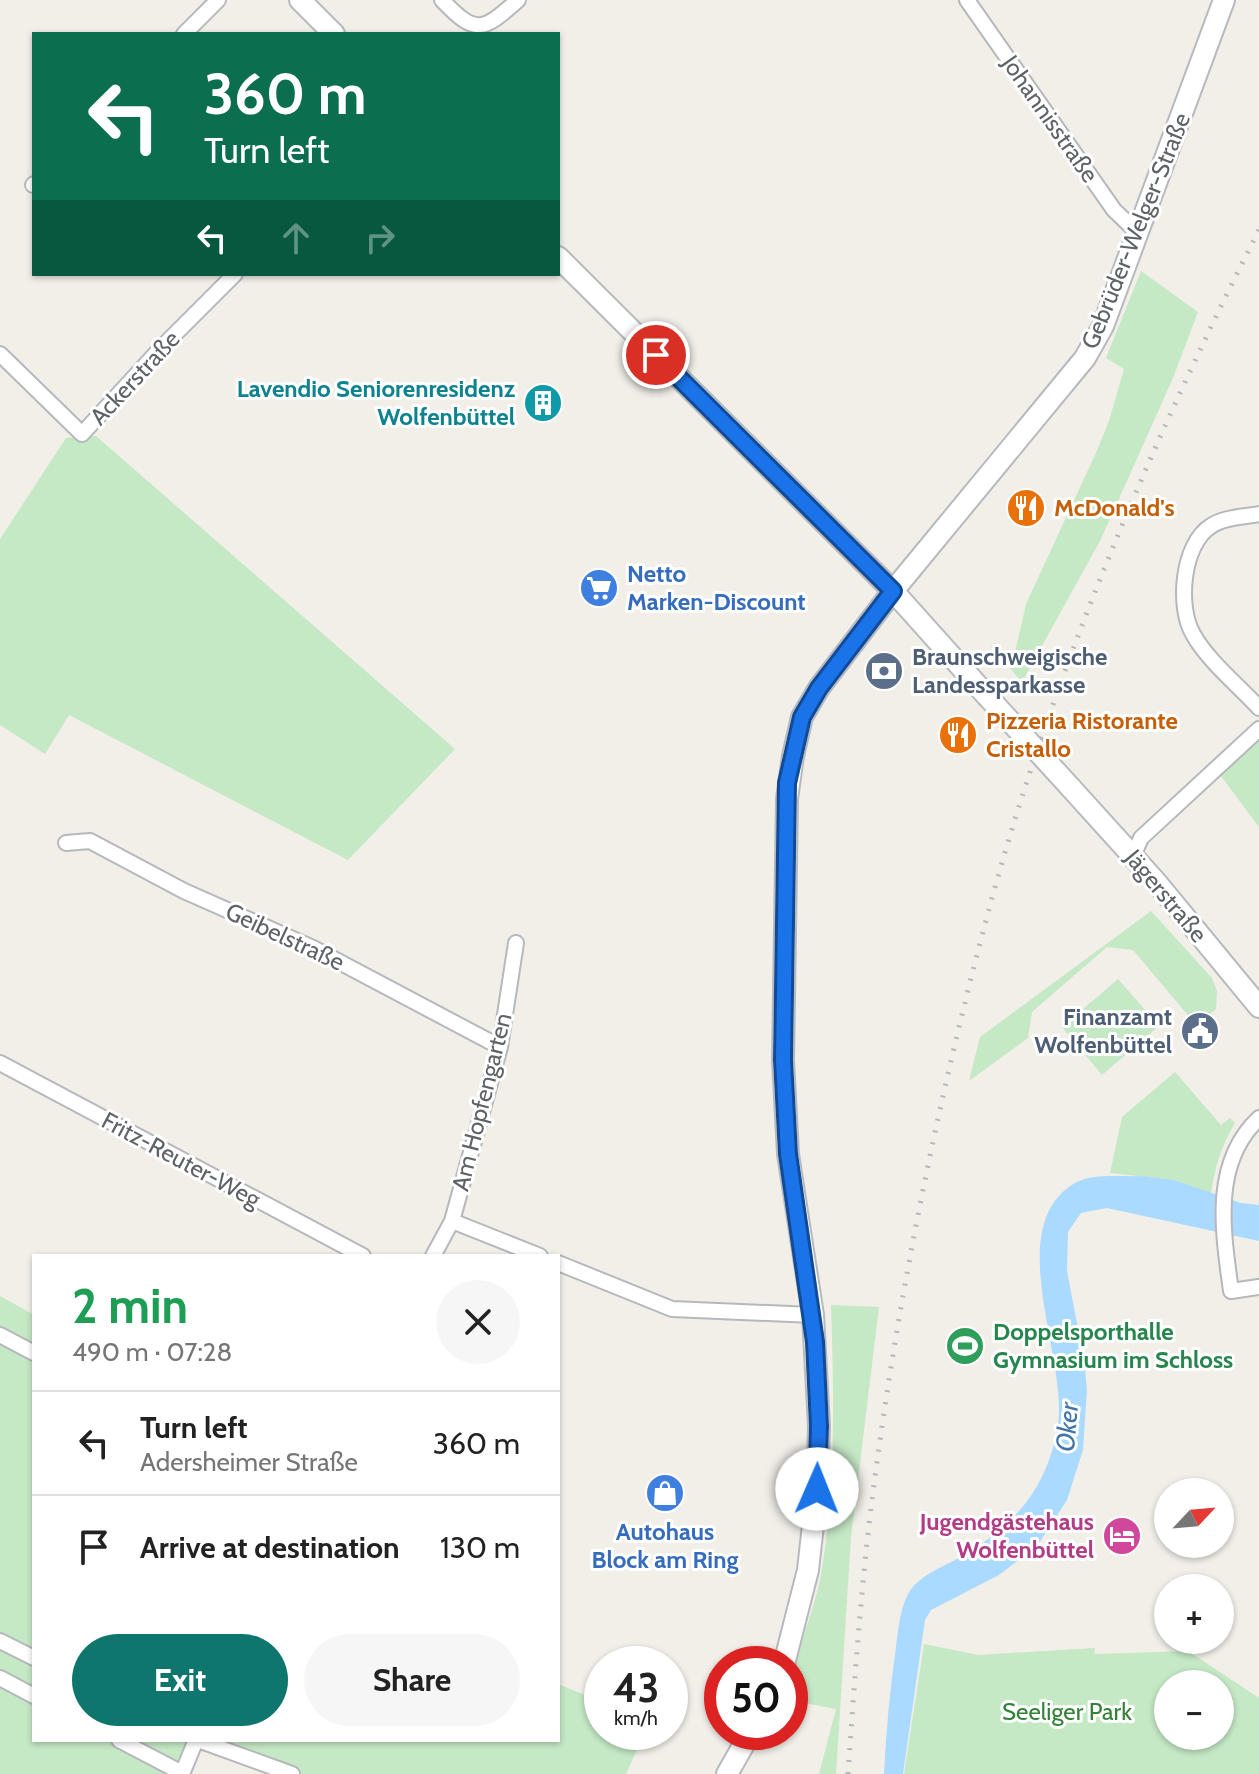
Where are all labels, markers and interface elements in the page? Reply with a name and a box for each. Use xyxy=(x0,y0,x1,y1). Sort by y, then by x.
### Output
street label: Johannisstraße xyxy=(995,49,1105,188)
text: 360 m xyxy=(204,60,366,128)
icon: left xyxy=(72,64,176,168)
street label: Gebrüder-Welger-Straße xyxy=(1075,109,1196,353)
text: Turn left xyxy=(204,128,329,172)
icon: left xyxy=(190,216,234,260)
icon: ahead xyxy=(274,216,318,260)
icon: right xyxy=(358,216,402,260)
pin xyxy=(622,321,690,389)
street label: Ackerstraße xyxy=(84,324,186,431)
icon: arrive xyxy=(634,333,678,377)
place label: Lavendio Seniorenresidenz Wolfenbüttel xyxy=(237,374,515,431)
building icon: Lavendio Seniorenresidenz Wolfenbüttel xyxy=(522,382,564,424)
restaurant icon: McDonald's xyxy=(1005,487,1047,529)
place label: McDonald's xyxy=(1054,493,1175,522)
place label: Netto Marken-Discount xyxy=(627,559,806,616)
supermarket icon: Netto Marken-Discount xyxy=(578,567,620,609)
place label: Braunschweigische Landessparkasse xyxy=(912,642,1107,699)
bank icon: Braunschweigische Landessparkasse xyxy=(863,650,905,692)
place label: Pizzeria Ristorante Cristallo xyxy=(986,706,1178,763)
restaurant icon: Pizzeria Ristorante Cristallo xyxy=(937,714,979,756)
street label: Jägerstraße xyxy=(1119,843,1214,948)
street label: Geibelstraße xyxy=(221,896,349,977)
place label: Finanzamt Wolfenbüttel xyxy=(1034,1002,1172,1059)
street label: Am Hopfengarten xyxy=(445,1010,518,1194)
public building icon: Finanzamt Wolfenbüttel xyxy=(1179,1010,1221,1052)
street label: Fritz-Reuter-Weg xyxy=(97,1106,266,1214)
text: 2 min xyxy=(72,1277,188,1335)
button: close xyxy=(436,1280,520,1364)
place label: Doppelsporthalle Gymnasium im Schloss xyxy=(993,1317,1233,1374)
sports icon: Doppelsporthalle Gymnasium im Schloss xyxy=(944,1325,986,1367)
text: 490 m · 07:28 xyxy=(72,1336,232,1368)
water label: Oker xyxy=(1049,1400,1085,1453)
text: Turn left xyxy=(140,1409,248,1446)
icon: left xyxy=(72,1421,116,1465)
text: 360 m xyxy=(433,1425,520,1462)
text: Adersheimer Straße xyxy=(140,1446,358,1478)
position arrow xyxy=(775,1447,859,1531)
shop icon: Autohaus Block am Ring xyxy=(644,1472,686,1514)
north arrow xyxy=(1154,1478,1234,1558)
map controls xyxy=(1154,1478,1234,1750)
place label: Jugendgästehaus Wolfenbüttel xyxy=(919,1507,1094,1564)
hotel icon: Jugendgästehaus Wolfenbüttel xyxy=(1101,1515,1143,1557)
place label: Autohaus Block am Ring xyxy=(592,1517,738,1574)
icon: arrive xyxy=(72,1525,116,1569)
text: Arrive at destination xyxy=(140,1529,400,1566)
text: 130 m xyxy=(440,1529,520,1566)
button: + xyxy=(1154,1574,1234,1654)
button: Exit xyxy=(72,1634,288,1726)
button: Share xyxy=(304,1634,520,1726)
speed limit sign: 50 xyxy=(704,1646,808,1750)
text: 43 xyxy=(613,1663,659,1712)
button: − xyxy=(1154,1670,1234,1750)
park label: Seeliger Park xyxy=(1002,1697,1132,1726)
text: km/h xyxy=(614,1706,658,1730)

